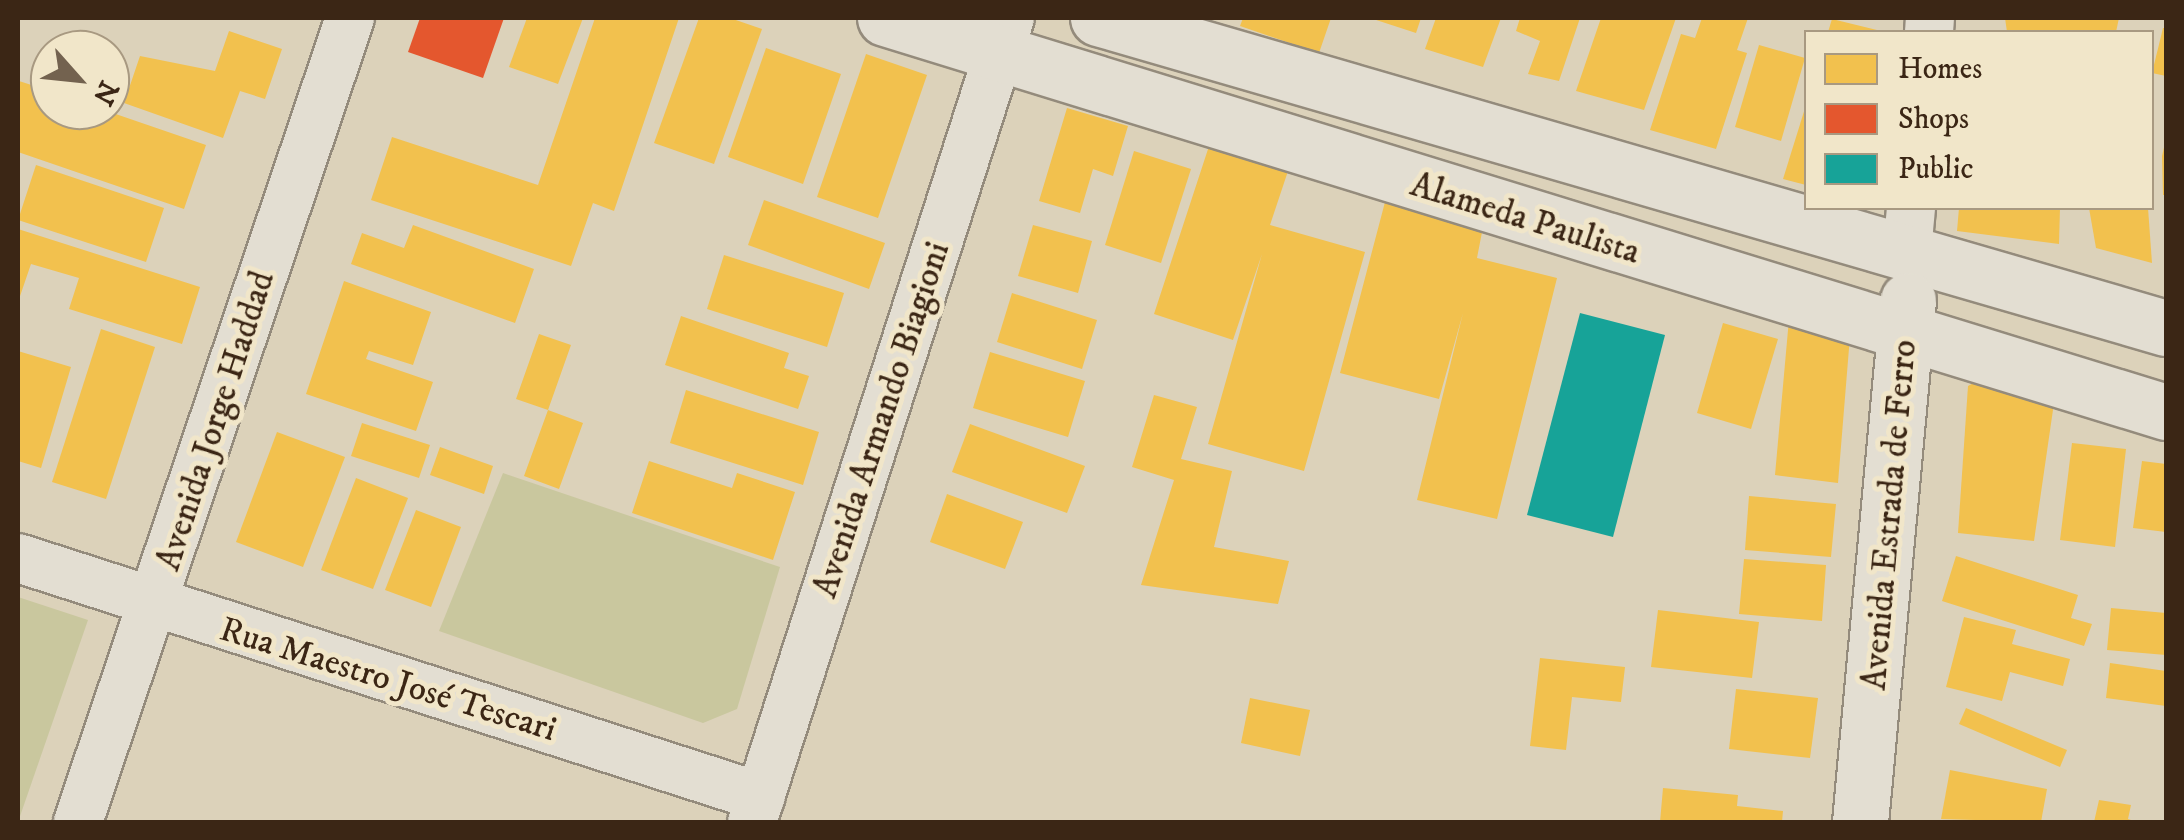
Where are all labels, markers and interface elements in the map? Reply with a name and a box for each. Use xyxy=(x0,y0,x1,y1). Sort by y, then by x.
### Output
north arrow xyxy=(30,30,130,130)
legend xyxy=(1804,30,2154,210)
text: Homes xyxy=(1898,51,1982,88)
text: N xyxy=(85,75,126,111)
text: Shops xyxy=(1898,101,1969,138)
text: Public xyxy=(1898,151,1973,188)
street label: Alameda Paulista xyxy=(1405,164,1645,274)
street label: Avenida Armando Biagioni xyxy=(805,237,959,603)
street label: Avenida Jorge Haddad xyxy=(148,266,284,576)
street label: Avenida Estrada de Ferro xyxy=(1854,338,1926,692)
street label: Rua Maestro José Tescari xyxy=(215,609,561,751)

